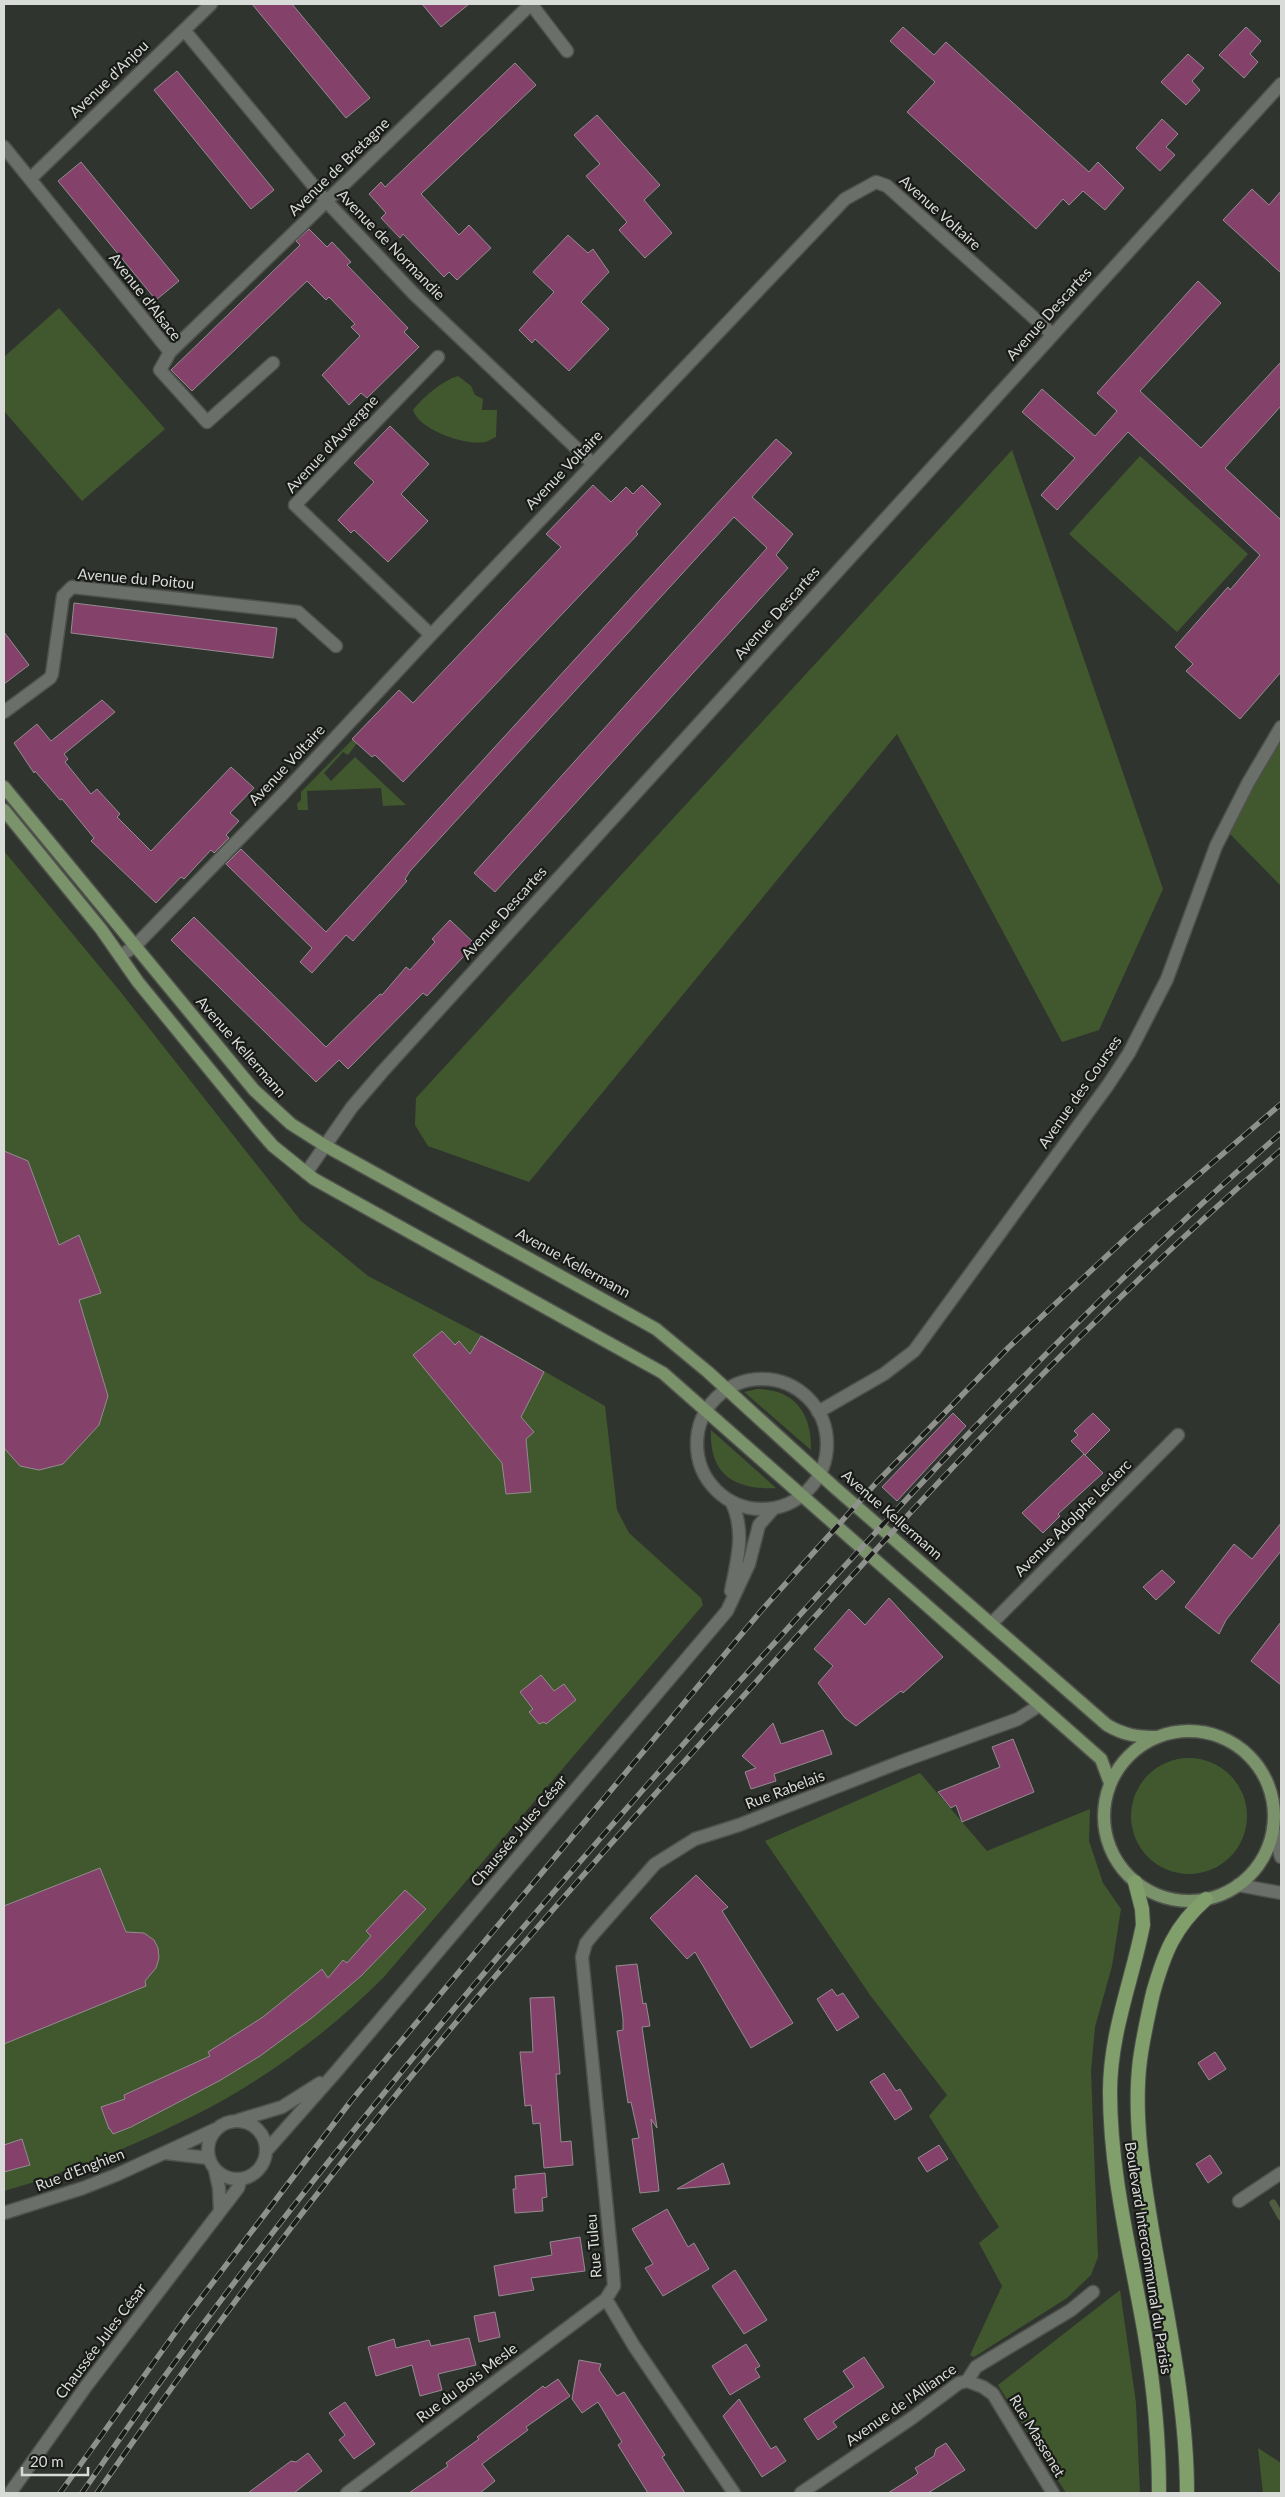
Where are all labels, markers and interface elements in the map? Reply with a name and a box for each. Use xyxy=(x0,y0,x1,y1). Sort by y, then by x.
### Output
street label: Avenue d'Anjou xyxy=(65,36,152,121)
street label: Avenue de Bretagne xyxy=(284,114,392,219)
street label: Avenue Voltaire xyxy=(896,171,985,254)
street label: Avenue de Normandie xyxy=(334,185,449,303)
street label: Avenue d'Alsace xyxy=(106,249,186,344)
street label: Avenue Descartes xyxy=(1002,263,1095,364)
street label: Avenue d'Auvergne xyxy=(281,391,381,496)
street label: Avenue Voltaire xyxy=(521,426,606,513)
street label: Avenue Descartes xyxy=(730,562,823,663)
street label: Avenue du Poitou xyxy=(77,564,195,592)
street label: Avenue Voltaire xyxy=(244,720,328,808)
street label: Avenue Descartes xyxy=(457,862,550,963)
street label: Avenue Kellermann xyxy=(193,992,290,1100)
street label: Avenue des Courses xyxy=(1034,1032,1125,1151)
street label: Avenue Kellermann xyxy=(513,1223,634,1301)
street label: Avenue Adolphe Leclerc xyxy=(1010,1455,1135,1580)
street label: Avenue Kellermann xyxy=(839,1466,947,1563)
street label: Rue Rabelais xyxy=(742,1766,827,1812)
street label: Chaussée Jules César xyxy=(466,1771,570,1890)
street label: Boulevard Intercommunal du Parisis xyxy=(1122,2140,1176,2375)
street label: Rue d'Enghien xyxy=(33,2144,127,2194)
street label: Rue Tuleu xyxy=(581,2213,605,2279)
street label: Chaussée Jules César xyxy=(51,2279,150,2402)
street label: Rue du Bois Mesle xyxy=(412,2338,520,2426)
street label: Avenue de l'Alliance xyxy=(842,2359,959,2449)
street label: Rue Massenet xyxy=(1006,2391,1070,2480)
scale bar xyxy=(22,2444,89,2476)
text: 20 m xyxy=(30,2452,64,2470)

